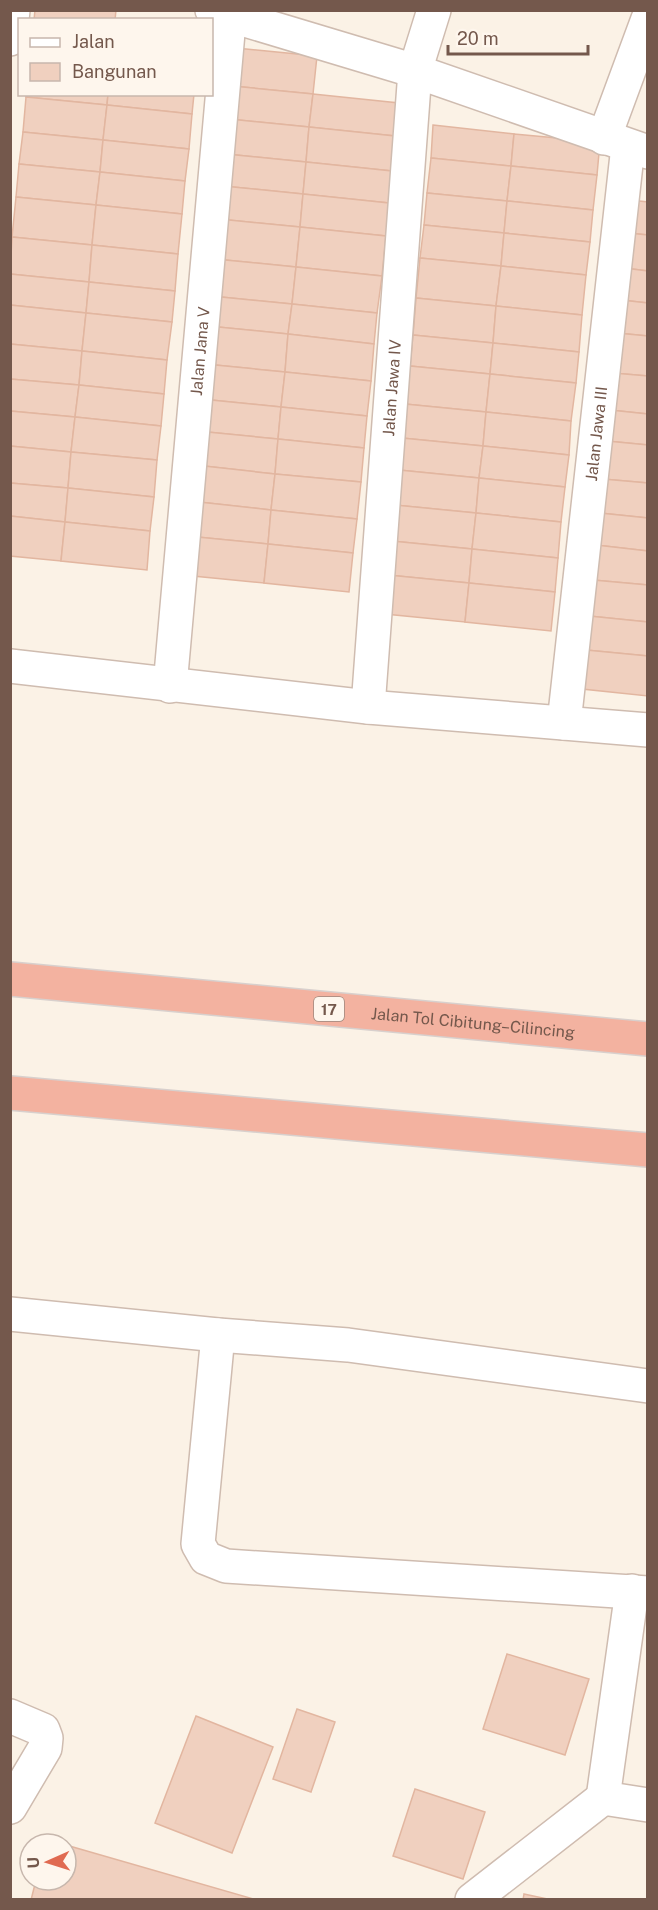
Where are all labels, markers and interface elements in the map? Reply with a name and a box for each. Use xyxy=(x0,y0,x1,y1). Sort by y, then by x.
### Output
legend xyxy=(18,18,213,96)
scale bar xyxy=(448,18,588,56)
text: 20 m xyxy=(457,28,499,49)
text: Jalan xyxy=(72,31,115,52)
text: Bangunan xyxy=(72,61,157,82)
street label: Jalan Jana V xyxy=(186,306,213,397)
street label: Jalan Jawa IV xyxy=(379,339,405,437)
street label: Jalan Jawa III xyxy=(581,385,611,482)
road number: 17 xyxy=(314,997,344,1021)
street label: Jalan Tol Cibitung–Cilincing xyxy=(370,1003,576,1042)
north arrow xyxy=(18,1832,78,1892)
text: U xyxy=(24,1856,43,1869)

